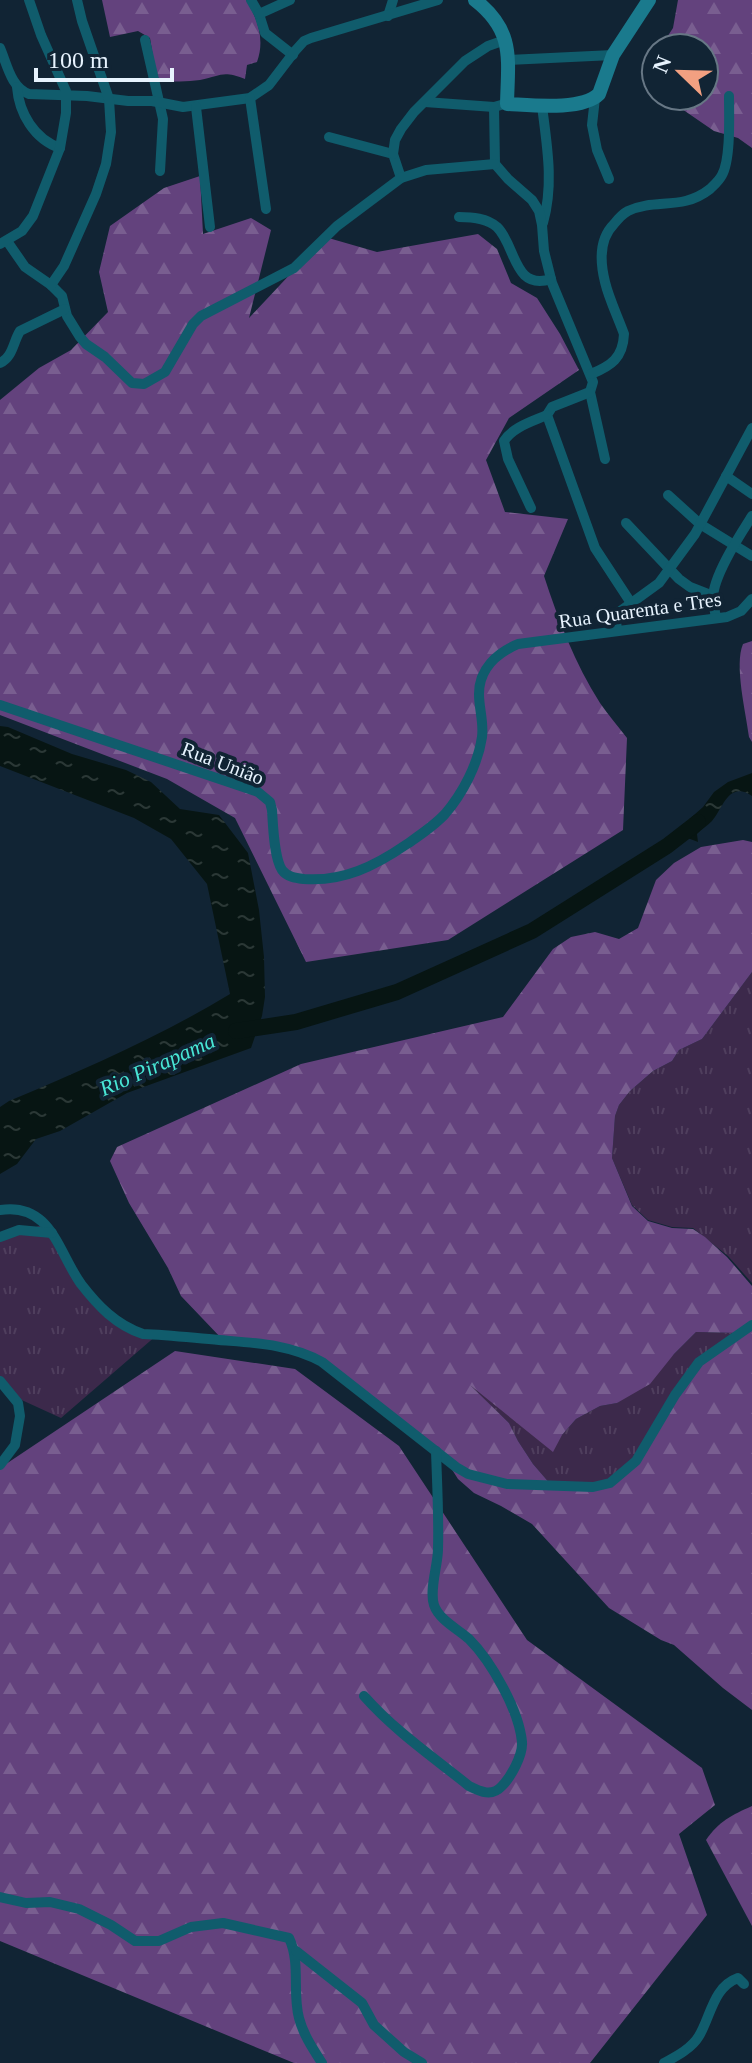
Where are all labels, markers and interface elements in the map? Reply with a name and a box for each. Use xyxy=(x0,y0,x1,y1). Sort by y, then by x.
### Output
scale bar xyxy=(36,32,172,82)
north arrow xyxy=(640,32,720,112)
text: 100 m xyxy=(48,47,109,73)
text: N xyxy=(647,52,677,77)
street label: Rua Quarenta e Tres xyxy=(557,588,723,632)
street label: Rua União xyxy=(179,737,267,789)
water label: Rio Pirapama xyxy=(95,1028,219,1102)

